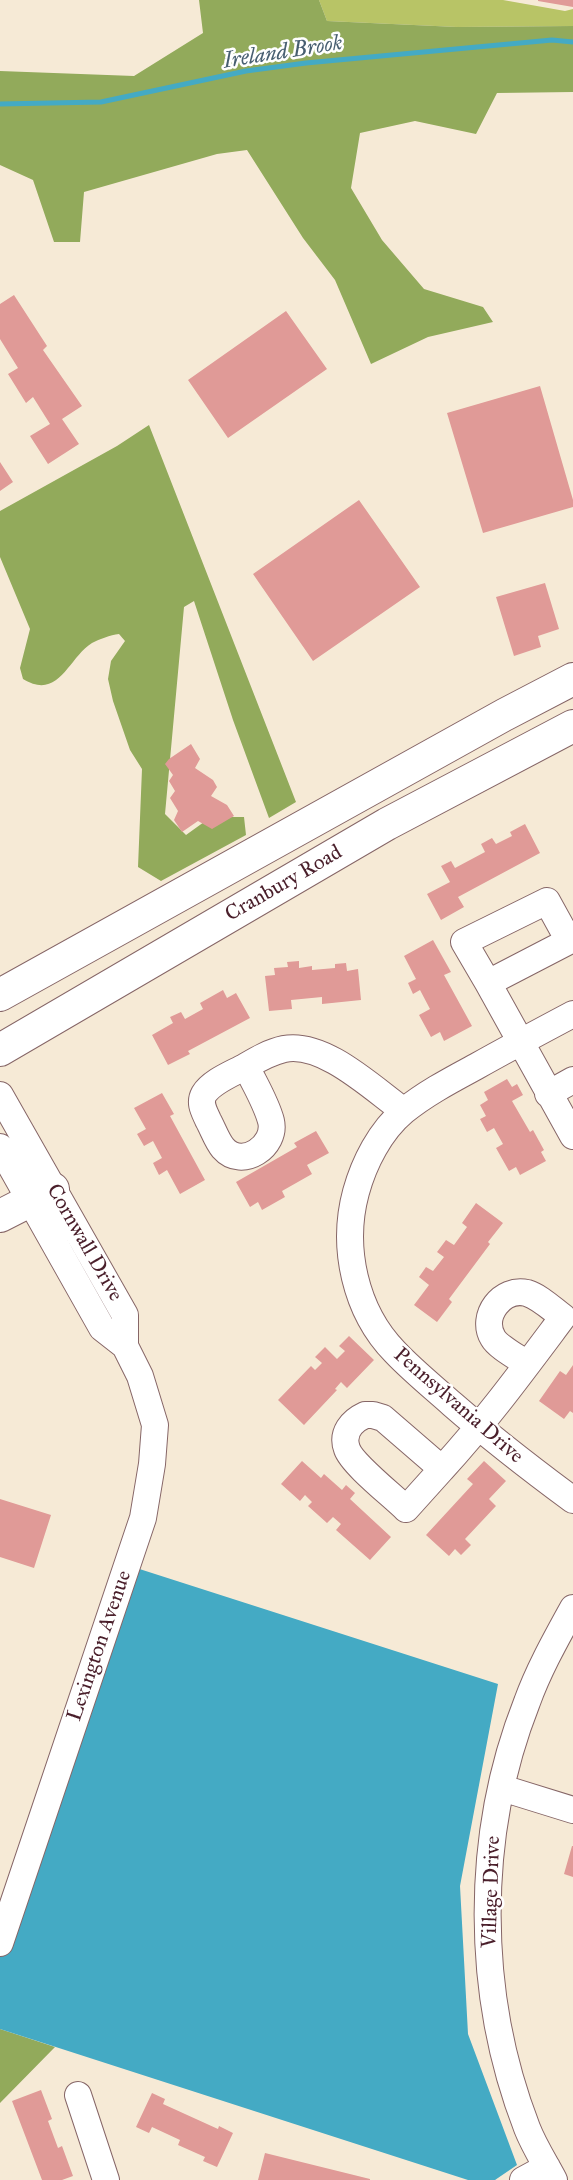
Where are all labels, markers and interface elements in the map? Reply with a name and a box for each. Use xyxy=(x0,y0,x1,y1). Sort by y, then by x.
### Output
water label: Ireland Brook xyxy=(222,31,344,75)
street label: Cranbury Road xyxy=(221,840,347,928)
street label: Cornwall Drive xyxy=(40,1180,128,1306)
street label: Pennsylvania Drive xyxy=(388,1343,528,1469)
street label: Lexington Avenue xyxy=(62,1567,138,1725)
street label: Village Drive xyxy=(477,1835,507,1949)

